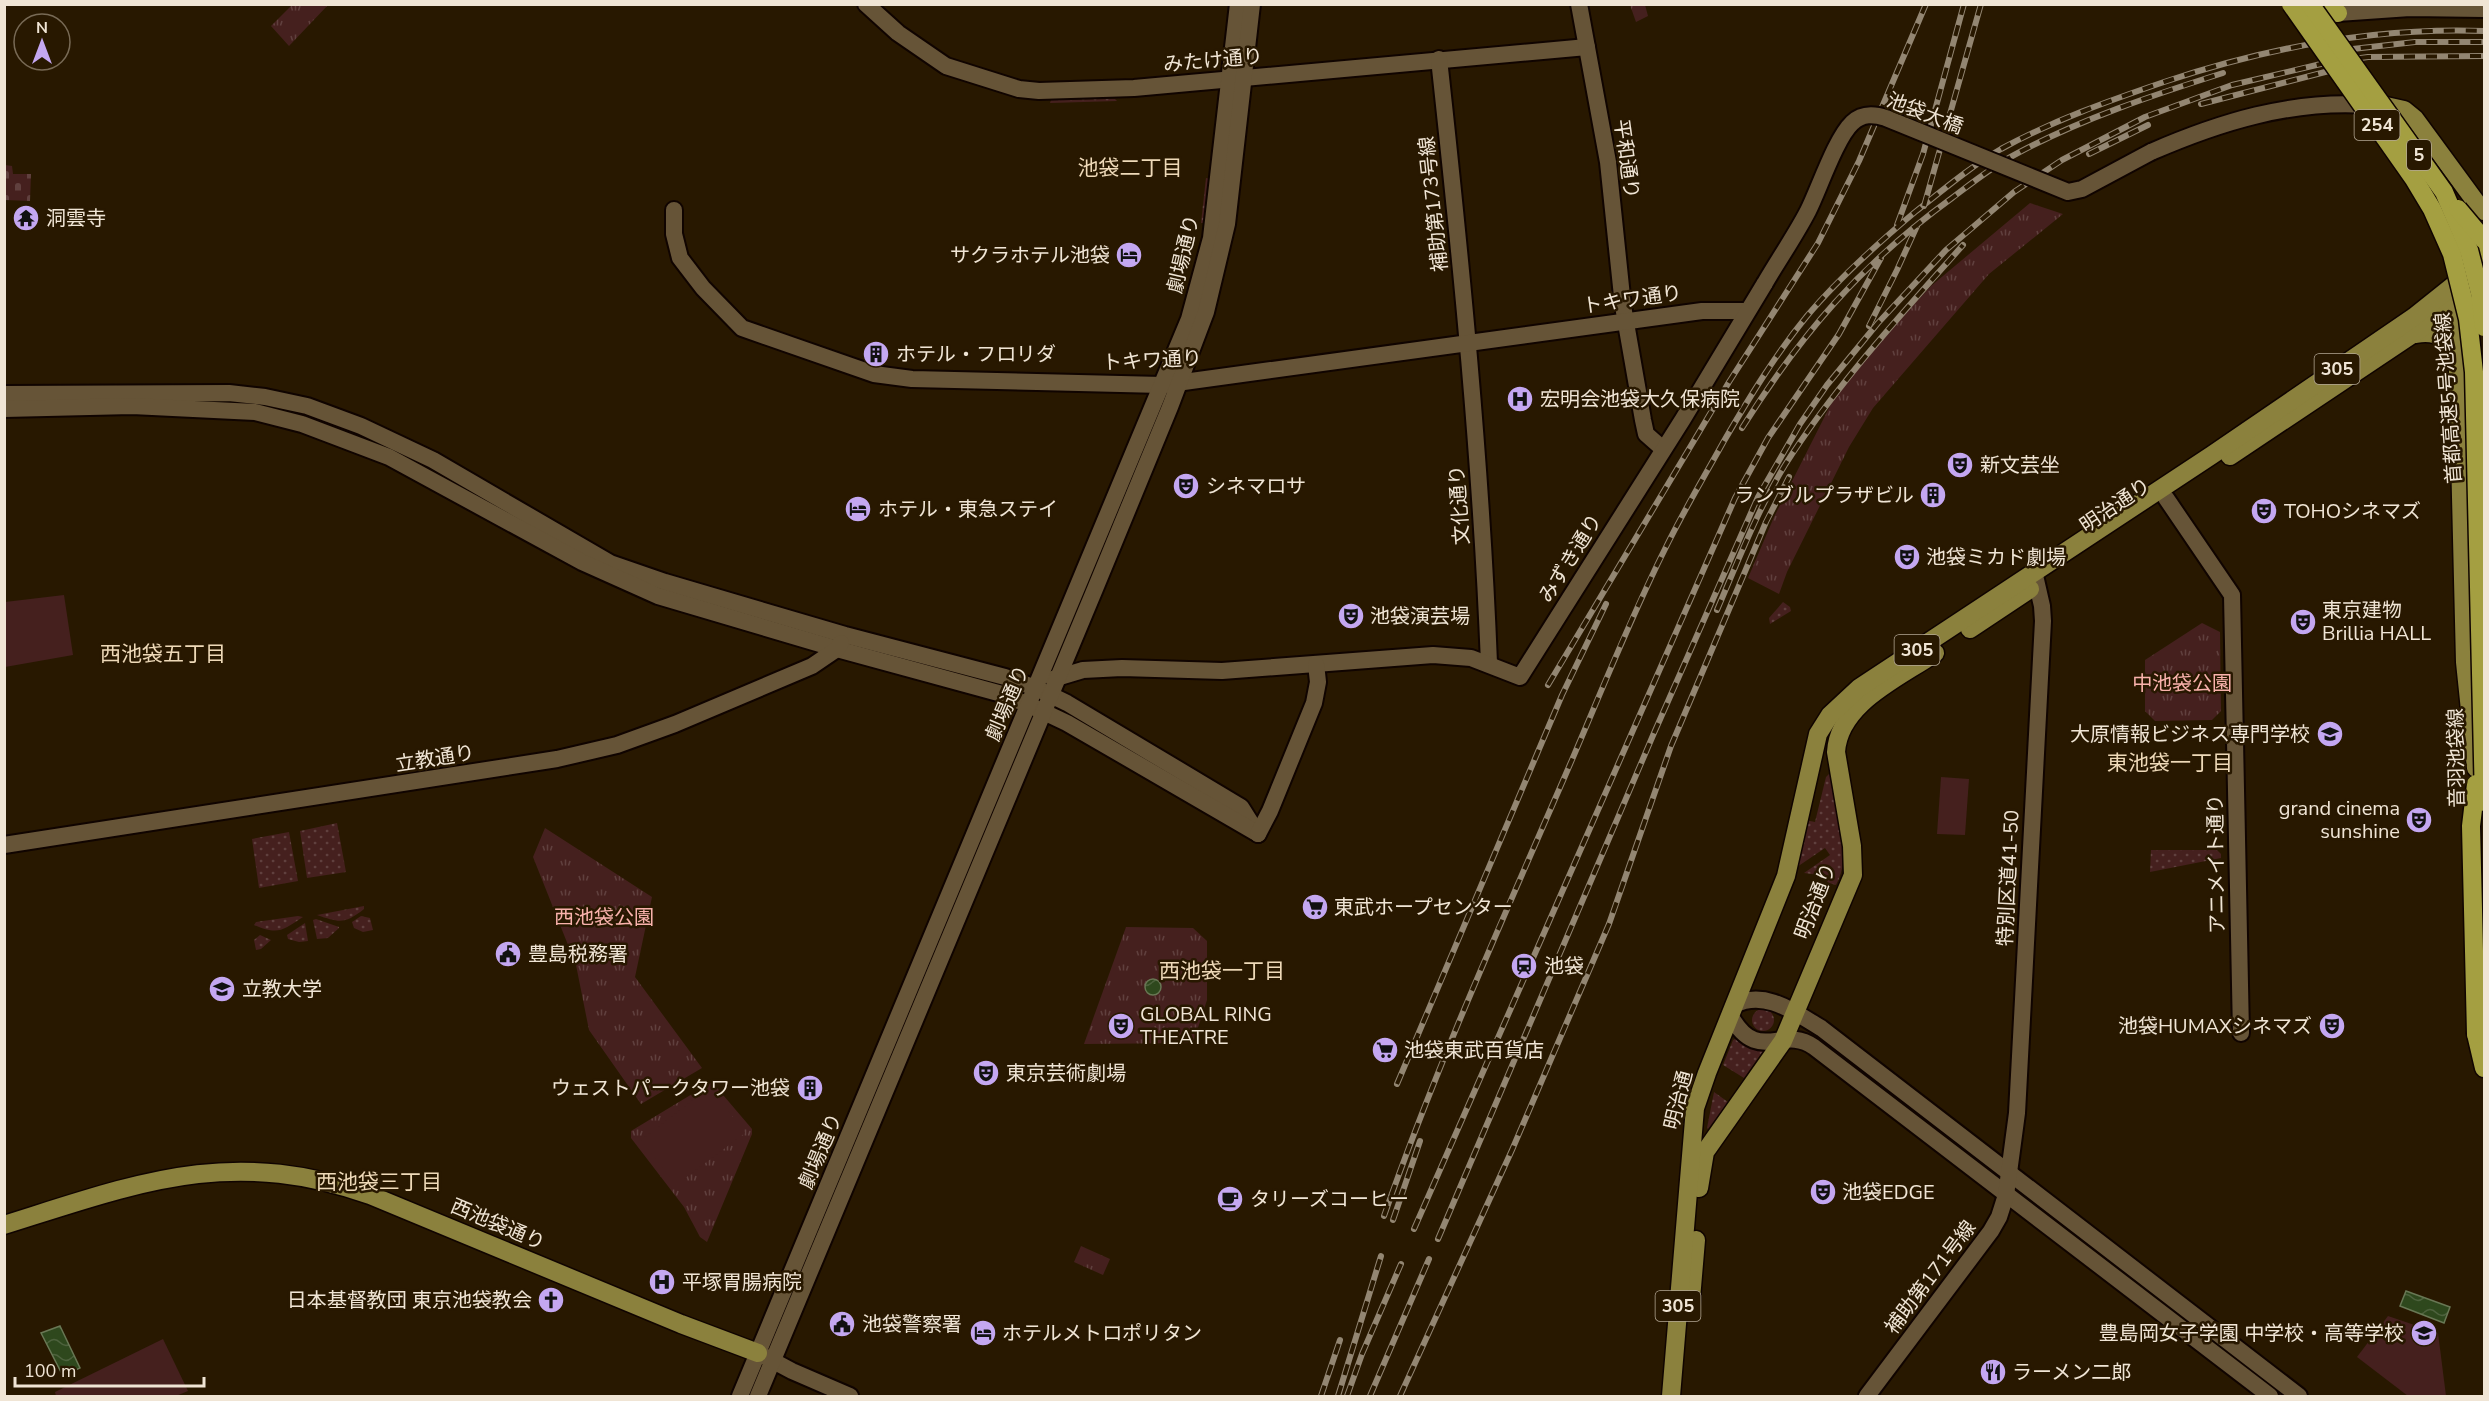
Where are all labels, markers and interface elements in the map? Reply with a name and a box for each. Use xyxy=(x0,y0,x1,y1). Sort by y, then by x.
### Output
north arrow xyxy=(12,12,72,72)
text: N xyxy=(36,17,48,39)
street label: みたけ通り xyxy=(1162,43,1264,78)
street label: 池袋大橋 xyxy=(1883,87,1967,140)
road number: 254 xyxy=(2354,110,2400,140)
street label: 平和通り xyxy=(1608,118,1645,201)
street label: 補助第173号線 xyxy=(1413,135,1454,273)
road number: 5 xyxy=(2407,140,2431,170)
district label: 池袋二丁目 xyxy=(1078,154,1183,182)
temple icon: 洞雲寺 xyxy=(11,203,41,233)
place label: 洞雲寺 xyxy=(46,205,106,232)
street label: 劇場通り xyxy=(1161,212,1206,296)
hotel icon: サクラホテル池袋 xyxy=(1114,240,1144,270)
place label: サクラホテル池袋 xyxy=(950,242,1110,269)
street label: トキワ通り xyxy=(1581,279,1683,320)
street label: 首都高速5号池袋線 xyxy=(2429,311,2468,485)
building icon: ホテル・フロリダ xyxy=(861,339,891,369)
place label: ホテル・フロリダ xyxy=(896,341,1056,368)
street label: トキワ通り xyxy=(1101,344,1203,377)
road number: 305 xyxy=(2314,354,2360,384)
hospital icon: 宏明会池袋大久保病院 xyxy=(1505,384,1535,414)
place label: 宏明会池袋大久保病院 xyxy=(1540,386,1740,413)
theatre icon: 新文芸坐 xyxy=(1945,450,1975,480)
place label: 新文芸坐 xyxy=(1980,452,2060,479)
street label: 文化通り xyxy=(1443,464,1476,546)
theatre icon: シネマロサ xyxy=(1171,471,1201,501)
street label: 明治通り xyxy=(2075,472,2156,539)
place label: シネマロサ xyxy=(1206,473,1306,500)
building icon: ランブルプラザビル xyxy=(1918,480,1948,510)
place label: ランブルプラザビル xyxy=(1735,482,1914,509)
hotel icon: ホテル・東急ステイ xyxy=(843,494,873,524)
place label: ホテル・東急ステイ xyxy=(878,496,1058,523)
theatre icon: TOHOシネマズ xyxy=(2249,496,2279,526)
place label: TOHOシネマズ xyxy=(2284,498,2421,525)
street label: みずき通り xyxy=(1532,509,1608,608)
theatre icon: 池袋ミカド劇場 xyxy=(1892,542,1922,572)
place label: 池袋ミカド劇場 xyxy=(1926,544,2066,571)
place label: 東京建物 Brillia HALL xyxy=(2322,597,2431,647)
theatre icon: 池袋演芸場 xyxy=(1336,601,1366,631)
place label: 池袋演芸場 xyxy=(1370,603,1470,630)
theatre icon: 東京建物 Brillia HALL xyxy=(2288,607,2318,637)
road number: 305 xyxy=(1894,635,1940,665)
district label: 西池袋五丁目 xyxy=(100,640,226,668)
street label: 劇場通り xyxy=(979,661,1036,745)
park label: 中池袋公園 xyxy=(2132,670,2232,697)
street label: 音羽池袋線 xyxy=(2442,708,2471,808)
school or university icon: 大原情報ビジネス専門学校 xyxy=(2315,719,2345,749)
place label: 大原情報ビジネス専門学校 xyxy=(2070,721,2310,748)
street label: 立教通り xyxy=(393,739,477,778)
district label: 東池袋一丁目 xyxy=(2107,749,2233,777)
street label: アニメイト通り xyxy=(2202,794,2231,934)
place label: grand cinema sunshine xyxy=(2279,795,2400,845)
theatre icon: grand cinema sunshine xyxy=(2404,805,2434,835)
street label: 特別区道41-50 xyxy=(1991,809,2026,947)
street label: 明治通り xyxy=(1789,859,1842,943)
supermarket icon: 東武ホープセンター xyxy=(1300,892,1330,922)
place label: 東武ホープセンター xyxy=(1334,894,1513,921)
park label: 西池袋公園 xyxy=(554,904,654,931)
public building icon: 豊島税務署 xyxy=(493,939,523,969)
place label: 豊島税務署 xyxy=(528,941,628,968)
station icon: 池袋 xyxy=(1509,951,1539,981)
place label: 池袋 xyxy=(1544,953,1584,980)
district label: 西池袋一丁目 xyxy=(1159,957,1285,985)
school or university icon: 立教大学 xyxy=(207,974,237,1004)
place label: 立教大学 xyxy=(242,976,322,1003)
place label: GLOBAL RING THEATRE xyxy=(1140,1001,1272,1051)
theatre icon: GLOBAL RING THEATRE xyxy=(1106,1011,1136,1041)
theatre icon: 池袋HUMAXシネマズ xyxy=(2317,1011,2347,1041)
place label: 池袋HUMAXシネマズ xyxy=(2118,1013,2312,1040)
supermarket icon: 池袋東武百貨店 xyxy=(1370,1035,1400,1065)
place label: 池袋東武百貨店 xyxy=(1404,1037,1544,1064)
theatre icon: 東京芸術劇場 xyxy=(971,1058,1001,1088)
place label: 東京芸術劇場 xyxy=(1006,1060,1126,1087)
street label: 明治通 xyxy=(1658,1068,1699,1132)
building icon: ウェストパークタワー池袋 xyxy=(795,1073,825,1103)
place label: ウェストパークタワー池袋 xyxy=(551,1075,790,1102)
street label: 劇場通り xyxy=(792,1109,849,1193)
district label: 西池袋三丁目 xyxy=(316,1168,442,1196)
theatre icon: 池袋EDGE xyxy=(1808,1177,1838,1207)
place label: 池袋EDGE xyxy=(1842,1179,1935,1206)
cafe icon: タリーズコーヒー xyxy=(1215,1184,1245,1214)
place label: タリーズコーヒー xyxy=(1250,1186,1409,1213)
street label: 西池袋通り xyxy=(447,1192,549,1256)
street label: 補助第171号線 xyxy=(1879,1215,1982,1340)
hospital icon: 平塚胃腸病院 xyxy=(647,1267,677,1297)
place label: 平塚胃腸病院 xyxy=(682,1269,802,1296)
church icon: 日本基督教団 東京池袋教会 xyxy=(536,1285,566,1315)
place label: 日本基督教団 東京池袋教会 xyxy=(287,1287,532,1314)
road number: 305 xyxy=(1656,1291,1700,1321)
public building icon: 池袋警察署 xyxy=(827,1309,857,1339)
place label: 池袋警察署 xyxy=(862,1311,962,1338)
hotel icon: ホテルメトロポリタン xyxy=(968,1318,998,1348)
school or university icon: 豊島岡女子学園 中学校・高等学校 xyxy=(2409,1318,2439,1348)
place label: ホテルメトロポリタン xyxy=(1002,1320,1202,1347)
place label: 豊島岡女子学園 中学校・高等学校 xyxy=(2099,1320,2404,1347)
scale bar xyxy=(15,1350,204,1388)
restaurant icon: ラーメン二郎 xyxy=(1978,1357,2008,1387)
text: 100 m xyxy=(24,1359,76,1383)
place label: ラーメン二郎 xyxy=(2012,1359,2131,1386)

